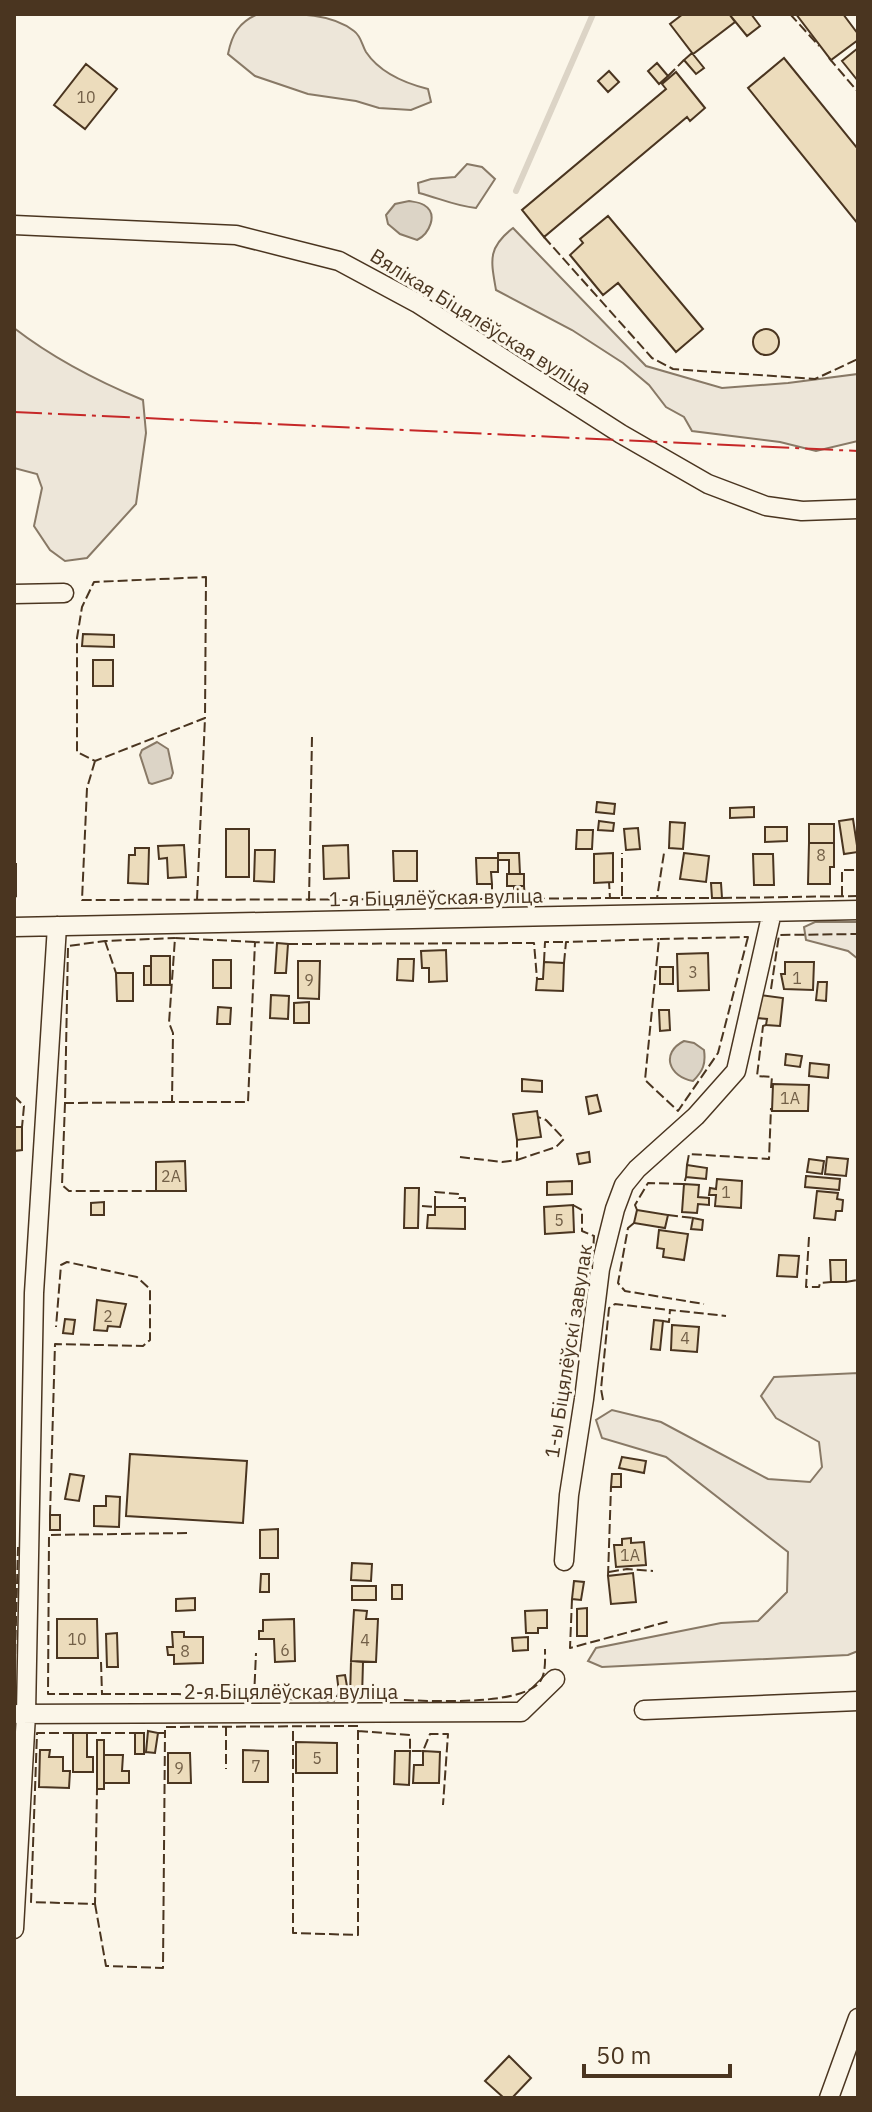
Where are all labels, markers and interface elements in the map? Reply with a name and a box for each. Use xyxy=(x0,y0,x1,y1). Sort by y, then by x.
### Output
house number: 10 xyxy=(76,87,96,107)
street label: Вялікая Біцялёўская вуліца xyxy=(365,242,597,400)
house number: 8 xyxy=(816,845,826,865)
street label: 1-я Біцялёўская вуліца xyxy=(329,882,544,912)
house number: 3 xyxy=(688,962,698,982)
house number: 1 xyxy=(792,968,802,988)
house number: 9 xyxy=(304,970,314,990)
house number: 1А xyxy=(780,1088,800,1108)
house number: 2А xyxy=(161,1166,181,1186)
house number: 1 xyxy=(721,1182,731,1202)
house number: 5 xyxy=(554,1210,564,1230)
street label: 1-ы Біцялёўскі завулак xyxy=(538,1242,598,1460)
house number: 2 xyxy=(103,1306,113,1326)
house number: 4 xyxy=(680,1328,690,1348)
house number: 1А xyxy=(620,1545,640,1565)
house number: 10 xyxy=(67,1629,87,1649)
house number: 4 xyxy=(360,1630,370,1650)
house number: 6 xyxy=(280,1640,290,1660)
house number: 8 xyxy=(180,1641,190,1661)
street label: 2-я Біцялёўская вуліца xyxy=(184,1678,398,1705)
house number: 5 xyxy=(312,1748,322,1768)
house number: 7 xyxy=(251,1756,261,1776)
house number: 9 xyxy=(174,1758,184,1778)
scale bar xyxy=(584,2028,730,2078)
text: 50 m xyxy=(596,2039,651,2071)

